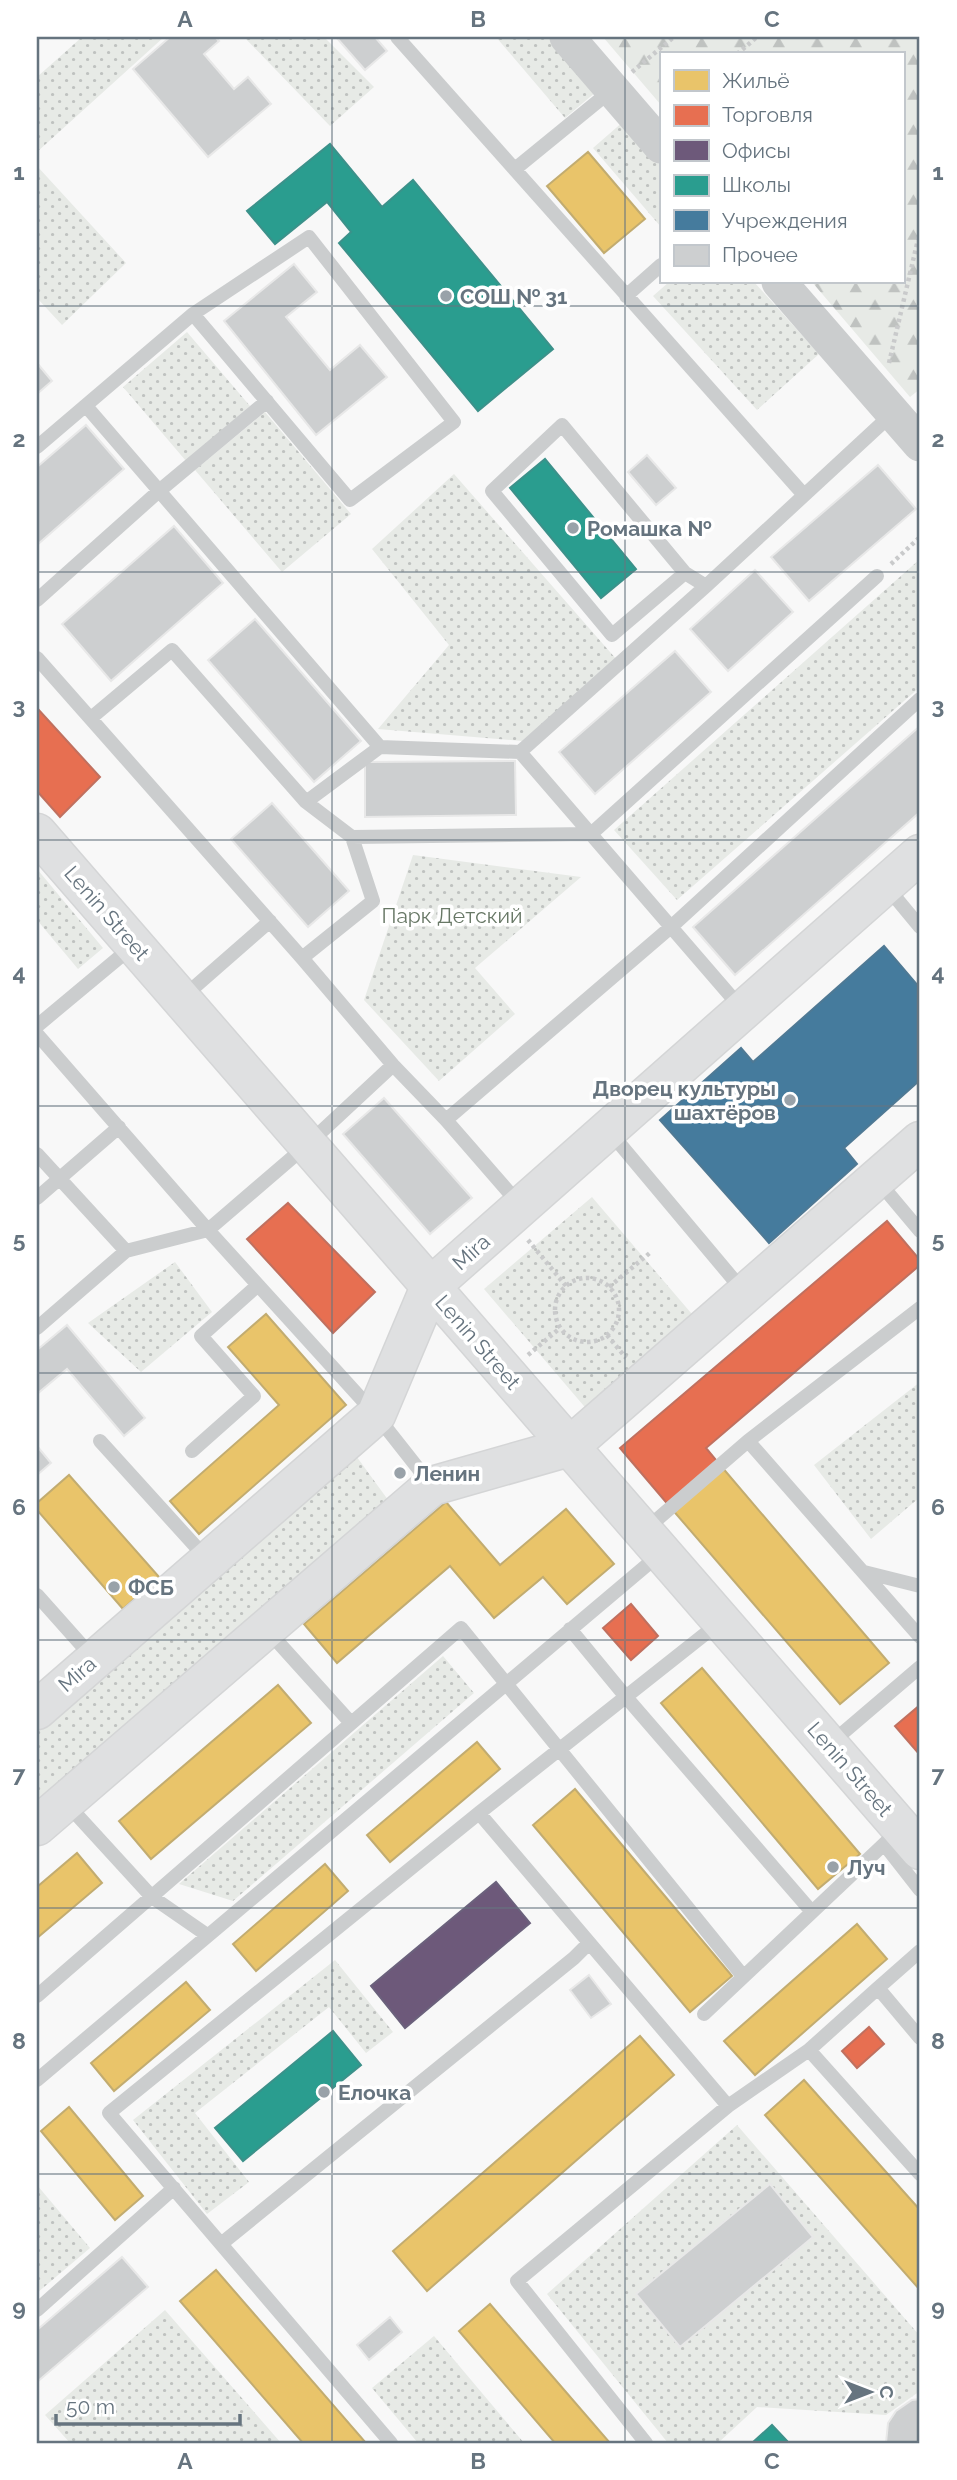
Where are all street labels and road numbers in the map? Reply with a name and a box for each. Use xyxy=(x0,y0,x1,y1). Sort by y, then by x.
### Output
street label: Lenin Street xyxy=(59,861,155,965)
street label: Mira xyxy=(447,1229,495,1275)
street label: Lenin Street xyxy=(430,1290,526,1394)
street label: Mira xyxy=(53,1651,101,1697)
street label: Lenin Street xyxy=(802,1717,898,1821)

